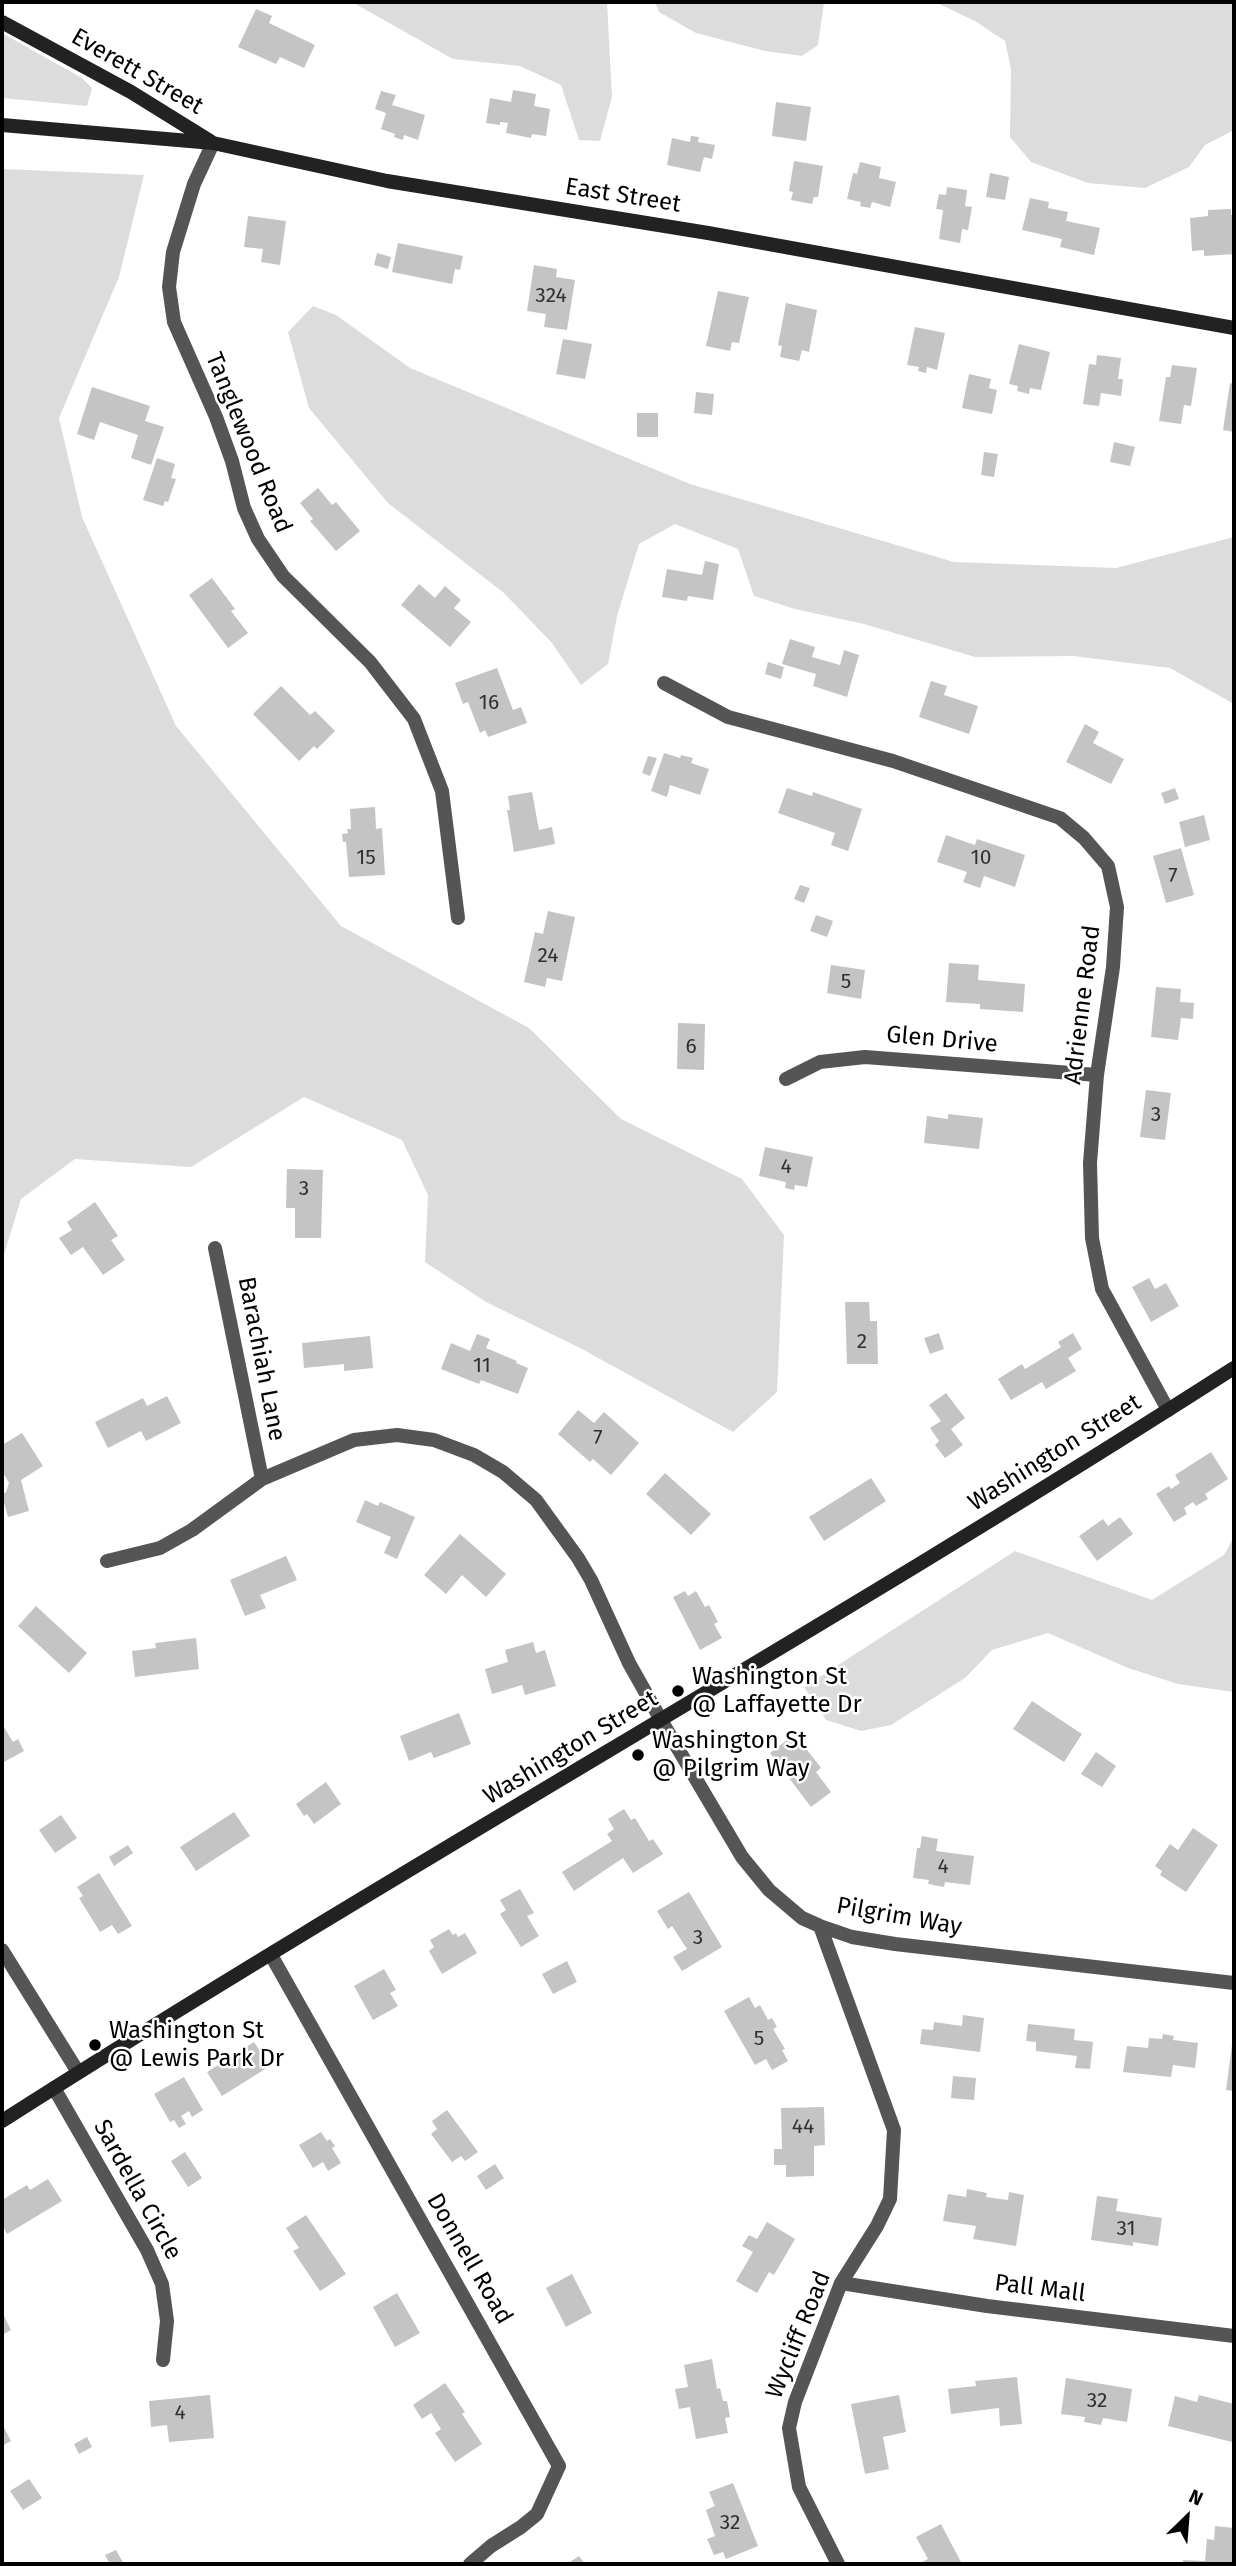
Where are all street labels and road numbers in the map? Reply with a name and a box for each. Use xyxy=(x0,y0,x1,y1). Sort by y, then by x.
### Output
street label: Everett Street xyxy=(66,23,208,121)
street label: East Street xyxy=(563,173,683,219)
street label: Tanglewood Road xyxy=(199,349,297,537)
street label: Adrienne Road xyxy=(1059,924,1107,1086)
street label: Glen Drive xyxy=(885,1021,999,1059)
street label: Barachiah Lane xyxy=(231,1274,291,1444)
street label: Washington Street xyxy=(963,1388,1147,1518)
street label: Washington Street xyxy=(479,1685,663,1811)
street label: Pilgrim Way xyxy=(834,1892,964,1942)
street label: Sardella Circle xyxy=(87,2115,187,2265)
street label: Donnell Road xyxy=(420,2188,518,2330)
street label: Wycliff Road xyxy=(760,2267,838,2403)
street label: Pall Mall xyxy=(993,2269,1087,2309)

